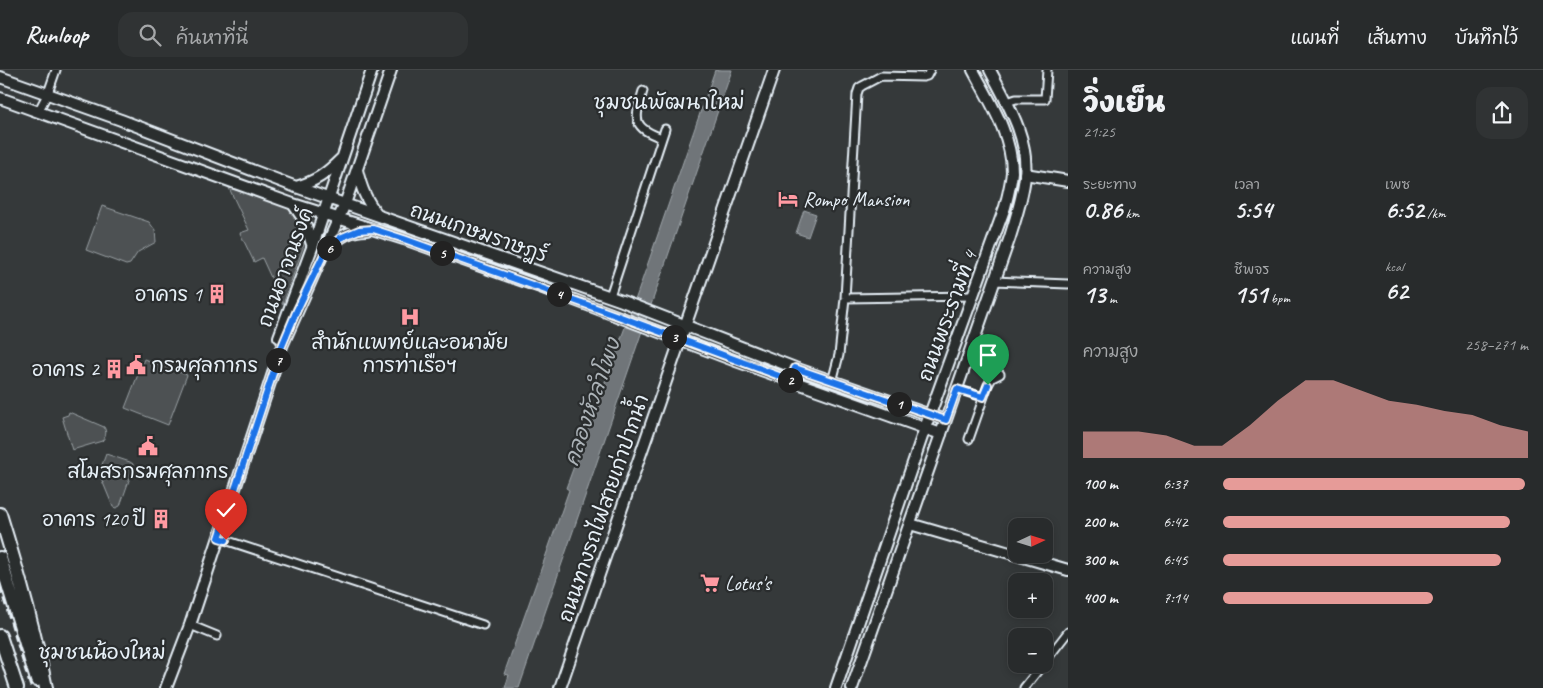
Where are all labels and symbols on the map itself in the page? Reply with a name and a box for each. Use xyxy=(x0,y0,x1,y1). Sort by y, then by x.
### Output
district label: ชุมชนพัฒนาใหม่ xyxy=(593,89,745,118)
place label: Rompo Mansion xyxy=(803,187,910,212)
hotel icon: Rompo Mansion xyxy=(777,188,799,210)
street label: ถนนเกษมราษฎร์ xyxy=(406,196,552,269)
street label: ถนนอาจณรงค์ xyxy=(251,203,319,330)
pin: 6 xyxy=(316,236,342,260)
pin: 5 xyxy=(430,240,454,266)
street label: ถนนพระรามที่ 4 xyxy=(906,243,983,385)
place label: อาคาร 1 xyxy=(135,282,203,307)
pin: 4 xyxy=(546,282,572,306)
building icon: อาคาร 1 xyxy=(206,283,228,305)
hospital icon: สำนักแพทย์และอนามัย การท่าเรือฯ xyxy=(399,306,421,328)
pin: 3 xyxy=(662,324,686,350)
place label: สำนักแพทย์และอนามัย การท่าเรือฯ xyxy=(311,329,509,378)
water label: คลองหัวลำโพง xyxy=(557,333,627,469)
pin xyxy=(967,334,1009,385)
pin: 7 xyxy=(266,348,290,372)
place label: กรมศุลกากร xyxy=(151,353,258,381)
public building icon: กรมศุลกากร xyxy=(125,354,147,376)
place label: อาคาร 2 xyxy=(32,357,101,382)
building icon: อาคาร 2 xyxy=(103,358,125,380)
pin: 2 xyxy=(778,368,802,392)
street label: ถนนทางรถไฟสายเก่าปากน้ำ xyxy=(546,389,654,625)
pin: 1 xyxy=(886,392,912,416)
public building icon: สโมสรกรมศุลกากร xyxy=(137,435,159,457)
place label: สโมสรกรมศุลกากร xyxy=(68,458,228,487)
pin xyxy=(205,489,247,540)
place label: อาคาร 120 ปี xyxy=(42,507,146,532)
building icon: อาคาร 120 ปี xyxy=(150,508,172,530)
north arrow xyxy=(1008,518,1052,562)
place label: Lotus's xyxy=(725,571,773,596)
supermarket icon: Lotus's xyxy=(699,572,721,594)
district label: ชุมชนน้องใหม่ xyxy=(38,639,166,668)

